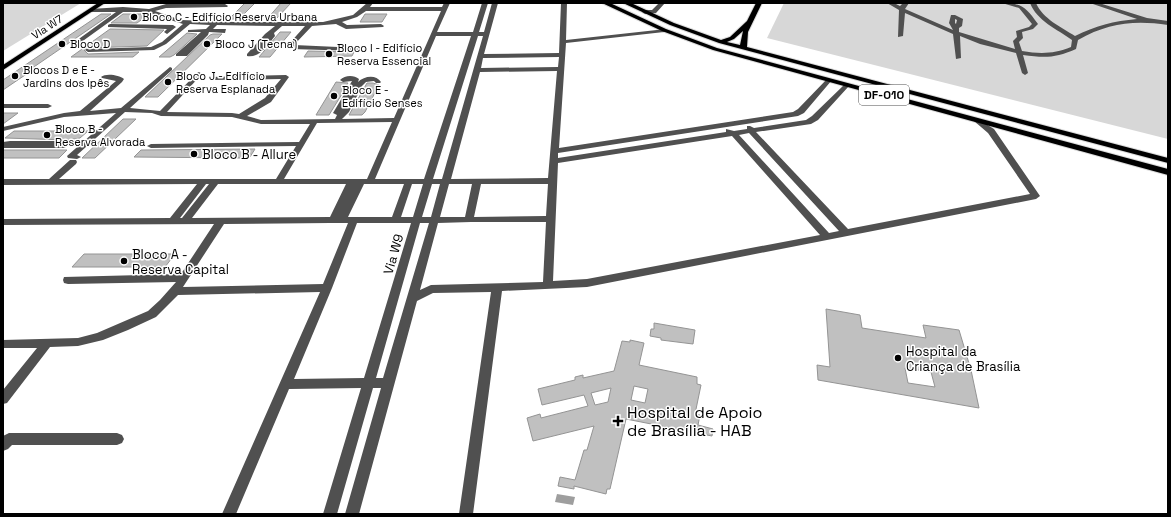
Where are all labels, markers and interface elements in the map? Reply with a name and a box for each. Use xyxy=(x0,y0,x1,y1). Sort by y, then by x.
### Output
place label: Bloco C - Edifício Reserva Urbana xyxy=(142,10,318,24)
street label: Vla W7 xyxy=(29,12,65,42)
marker: Bloco C - Edifício Reserva Urbana xyxy=(129,12,139,22)
place label: Bloco D xyxy=(70,37,110,51)
place label: Bloco J (Tecna) xyxy=(215,37,297,51)
marker: Bloco D xyxy=(57,39,67,49)
marker: Bloco J (Tecna) xyxy=(202,39,212,49)
place label: Bloco I - Edifício Reserva Essencial xyxy=(337,41,431,68)
marker: Bloco I - Edifício Reserva Essencial xyxy=(324,49,334,59)
place label: Blocos D e E - Jardins dos Ipês xyxy=(23,63,109,90)
place label: Bloco J - Edifício Reserva Esplanada xyxy=(176,69,276,96)
marker: Blocos D e E - Jardins dos Ipês xyxy=(10,71,20,81)
marker: Bloco J - Edifício Reserva Esplanada xyxy=(163,77,173,87)
place label: Bloco E - Edifício Senses xyxy=(342,83,423,110)
road number: DF-010 xyxy=(859,85,909,105)
marker: Bloco E - Edifício Senses xyxy=(329,91,339,101)
place label: Bloco B - Reserva Alvorada xyxy=(55,122,146,149)
marker: Bloco B - Reserva Alvorada xyxy=(42,130,52,140)
place label: Bloco B - Allure xyxy=(202,146,296,163)
marker: Bloco B - Allure xyxy=(189,149,199,159)
street label: Via W9 xyxy=(380,232,407,276)
place label: Bloco A - Reserva Capital xyxy=(132,246,229,278)
marker: Bloco A - Reserva Capital xyxy=(119,256,129,266)
place label: Hospital da Criança de Brasília xyxy=(906,343,1021,375)
marker: Hospital da Criança de Brasília xyxy=(893,353,903,363)
place label: Hospital de Apoio de Brasília - HAB xyxy=(627,402,762,441)
marker: Hospital de Apoio de Brasília - HAB xyxy=(612,415,624,427)

